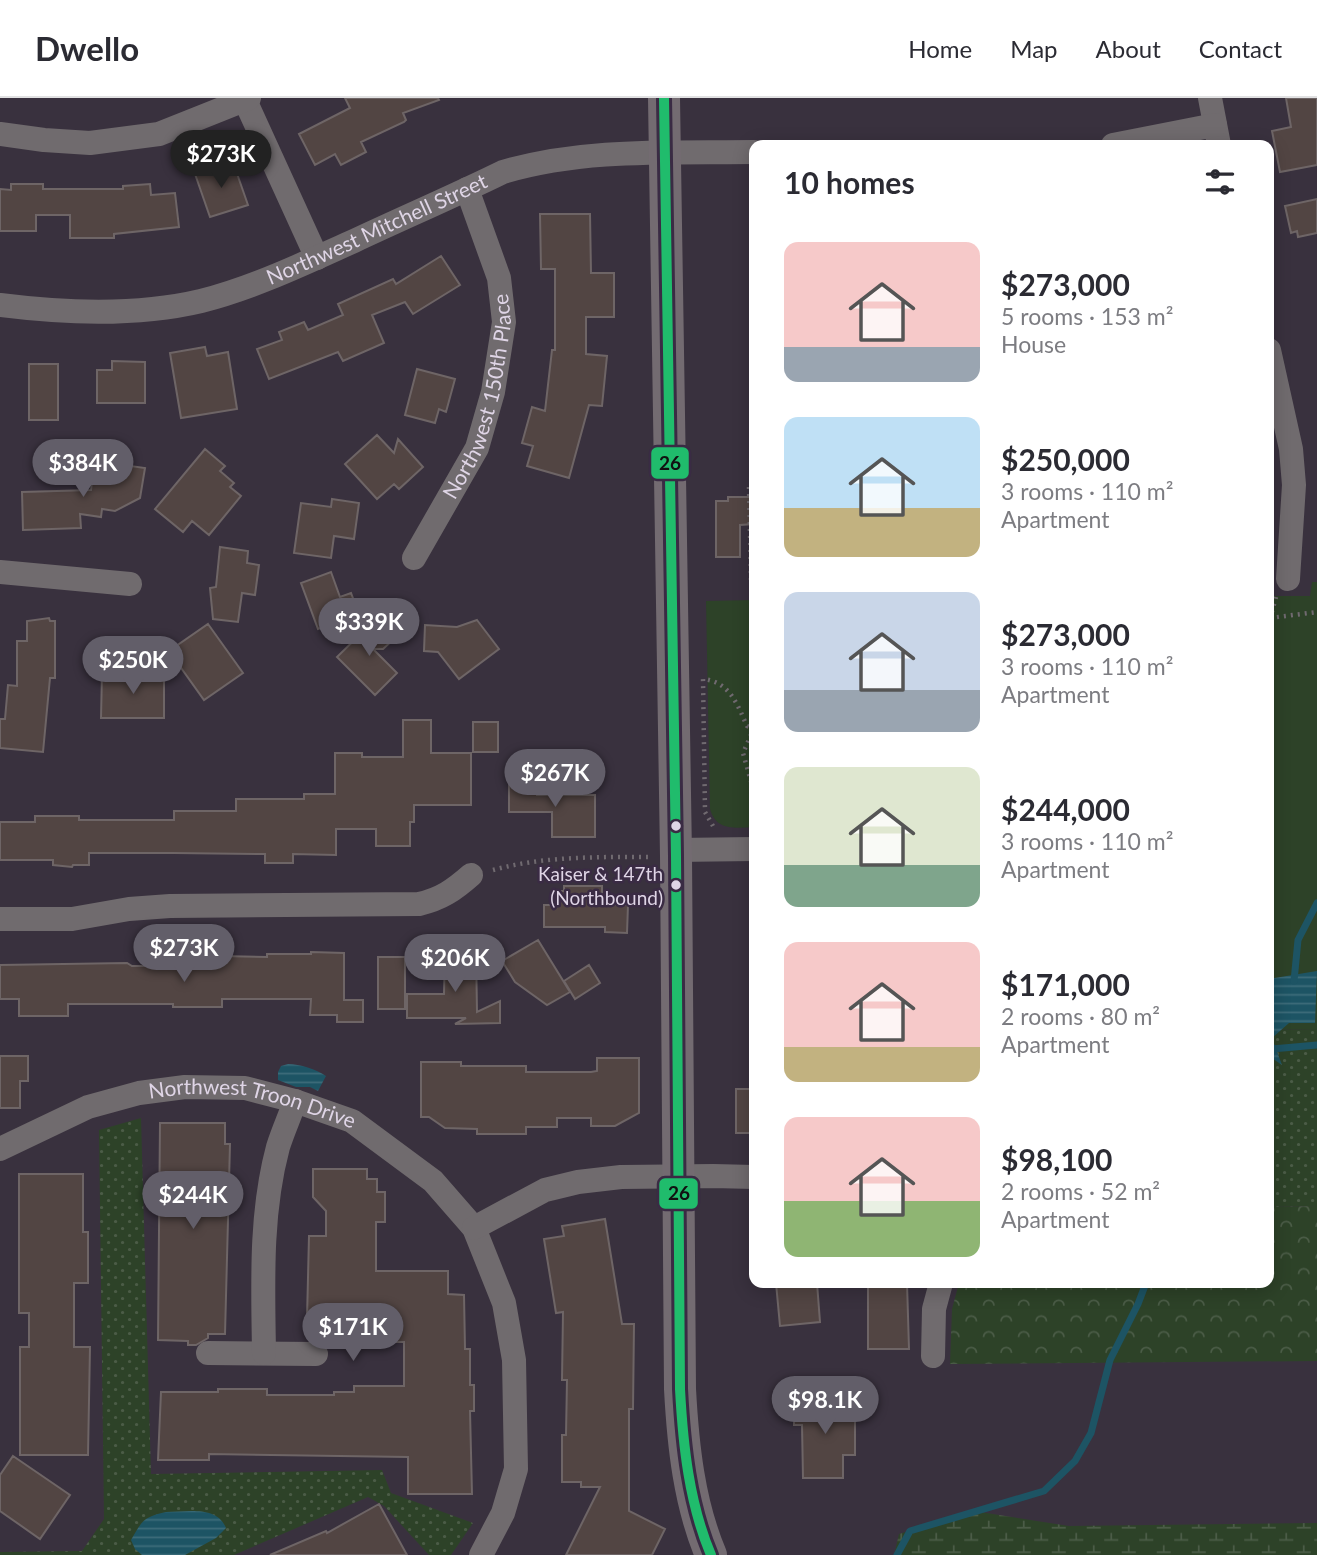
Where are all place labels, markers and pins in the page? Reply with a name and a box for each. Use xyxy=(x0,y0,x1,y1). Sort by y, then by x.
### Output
pin: $273K xyxy=(172,130,270,190)
pin: $384K xyxy=(34,440,132,499)
pin: $339K xyxy=(320,598,418,658)
pin: $250K xyxy=(84,636,182,696)
pin: $267K xyxy=(506,750,604,809)
unlabelled marker xyxy=(669,819,683,833)
place label: Kaiser & 147th (Northbound) xyxy=(538,862,663,909)
marker: Kaiser & 147th (Northbound) xyxy=(669,878,683,892)
pin: $273K xyxy=(135,924,233,984)
pin: $206K xyxy=(406,934,504,994)
pin: $244K xyxy=(144,1172,242,1231)
pin: $171K xyxy=(304,1304,402,1363)
pin: $98.1K xyxy=(768,1376,882,1436)

